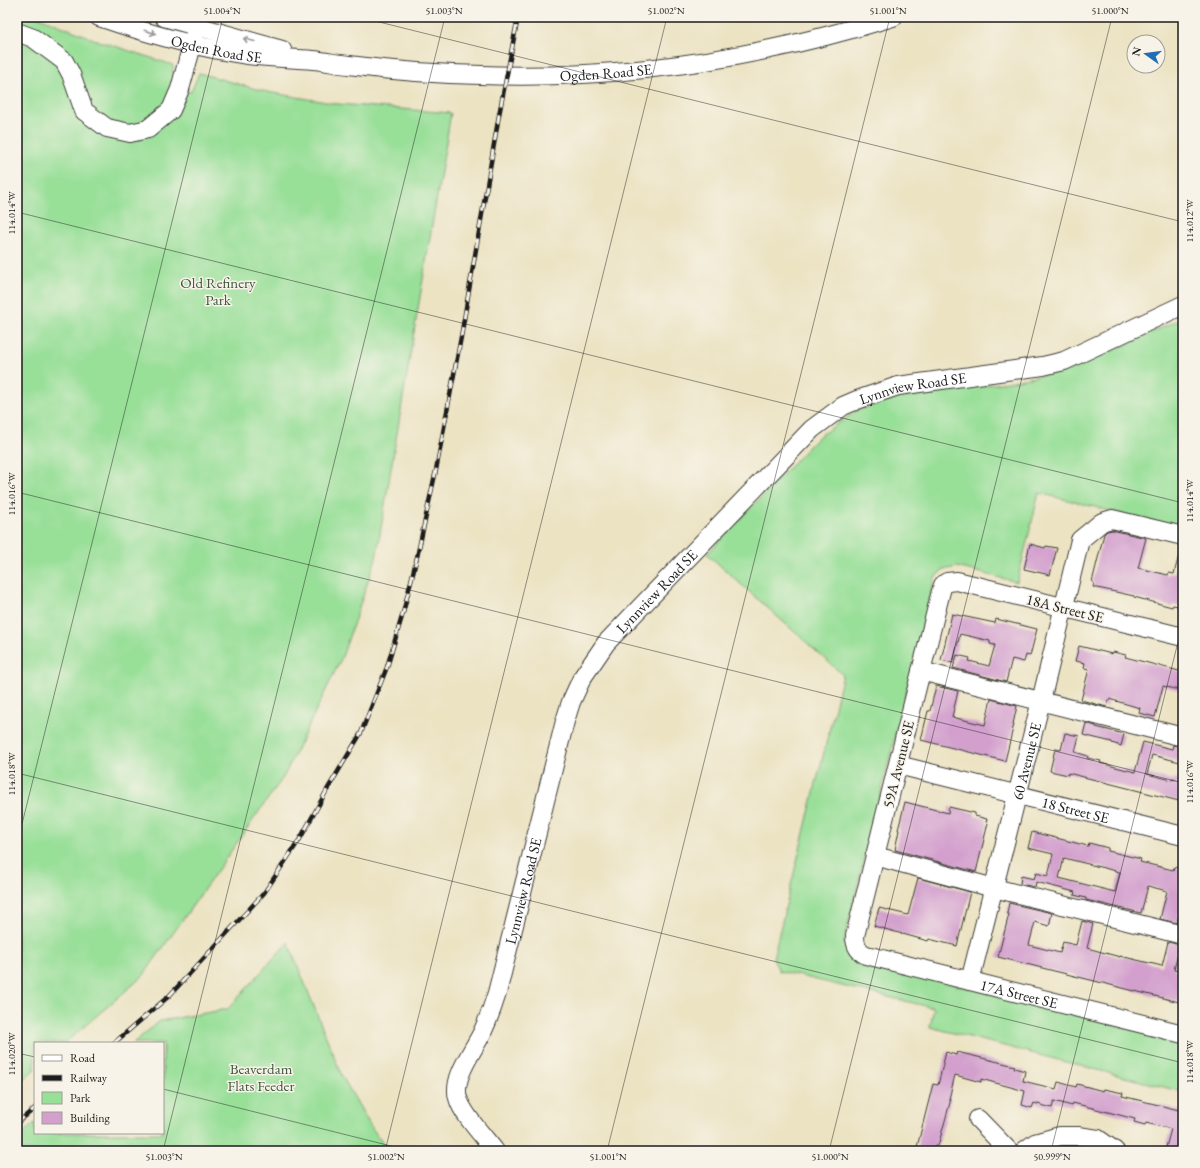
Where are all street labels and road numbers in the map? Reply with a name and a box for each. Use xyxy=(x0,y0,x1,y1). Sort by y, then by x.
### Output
street label: Ogden Road SE xyxy=(169,30,264,66)
street label: Ogden Road SE xyxy=(560,59,653,85)
street label: Lynnview Road SE xyxy=(856,367,968,408)
street label: Lynnview Road SE xyxy=(611,545,701,637)
street label: 18A Street SE xyxy=(1024,589,1106,627)
street label: 59A Avenue SE xyxy=(878,718,918,810)
street label: 60 Avenue SE xyxy=(1007,720,1045,802)
street label: 18 Street SE xyxy=(1040,792,1112,827)
street label: Lynnview Road SE xyxy=(500,835,545,946)
street label: 17A Street SE xyxy=(978,974,1060,1012)

